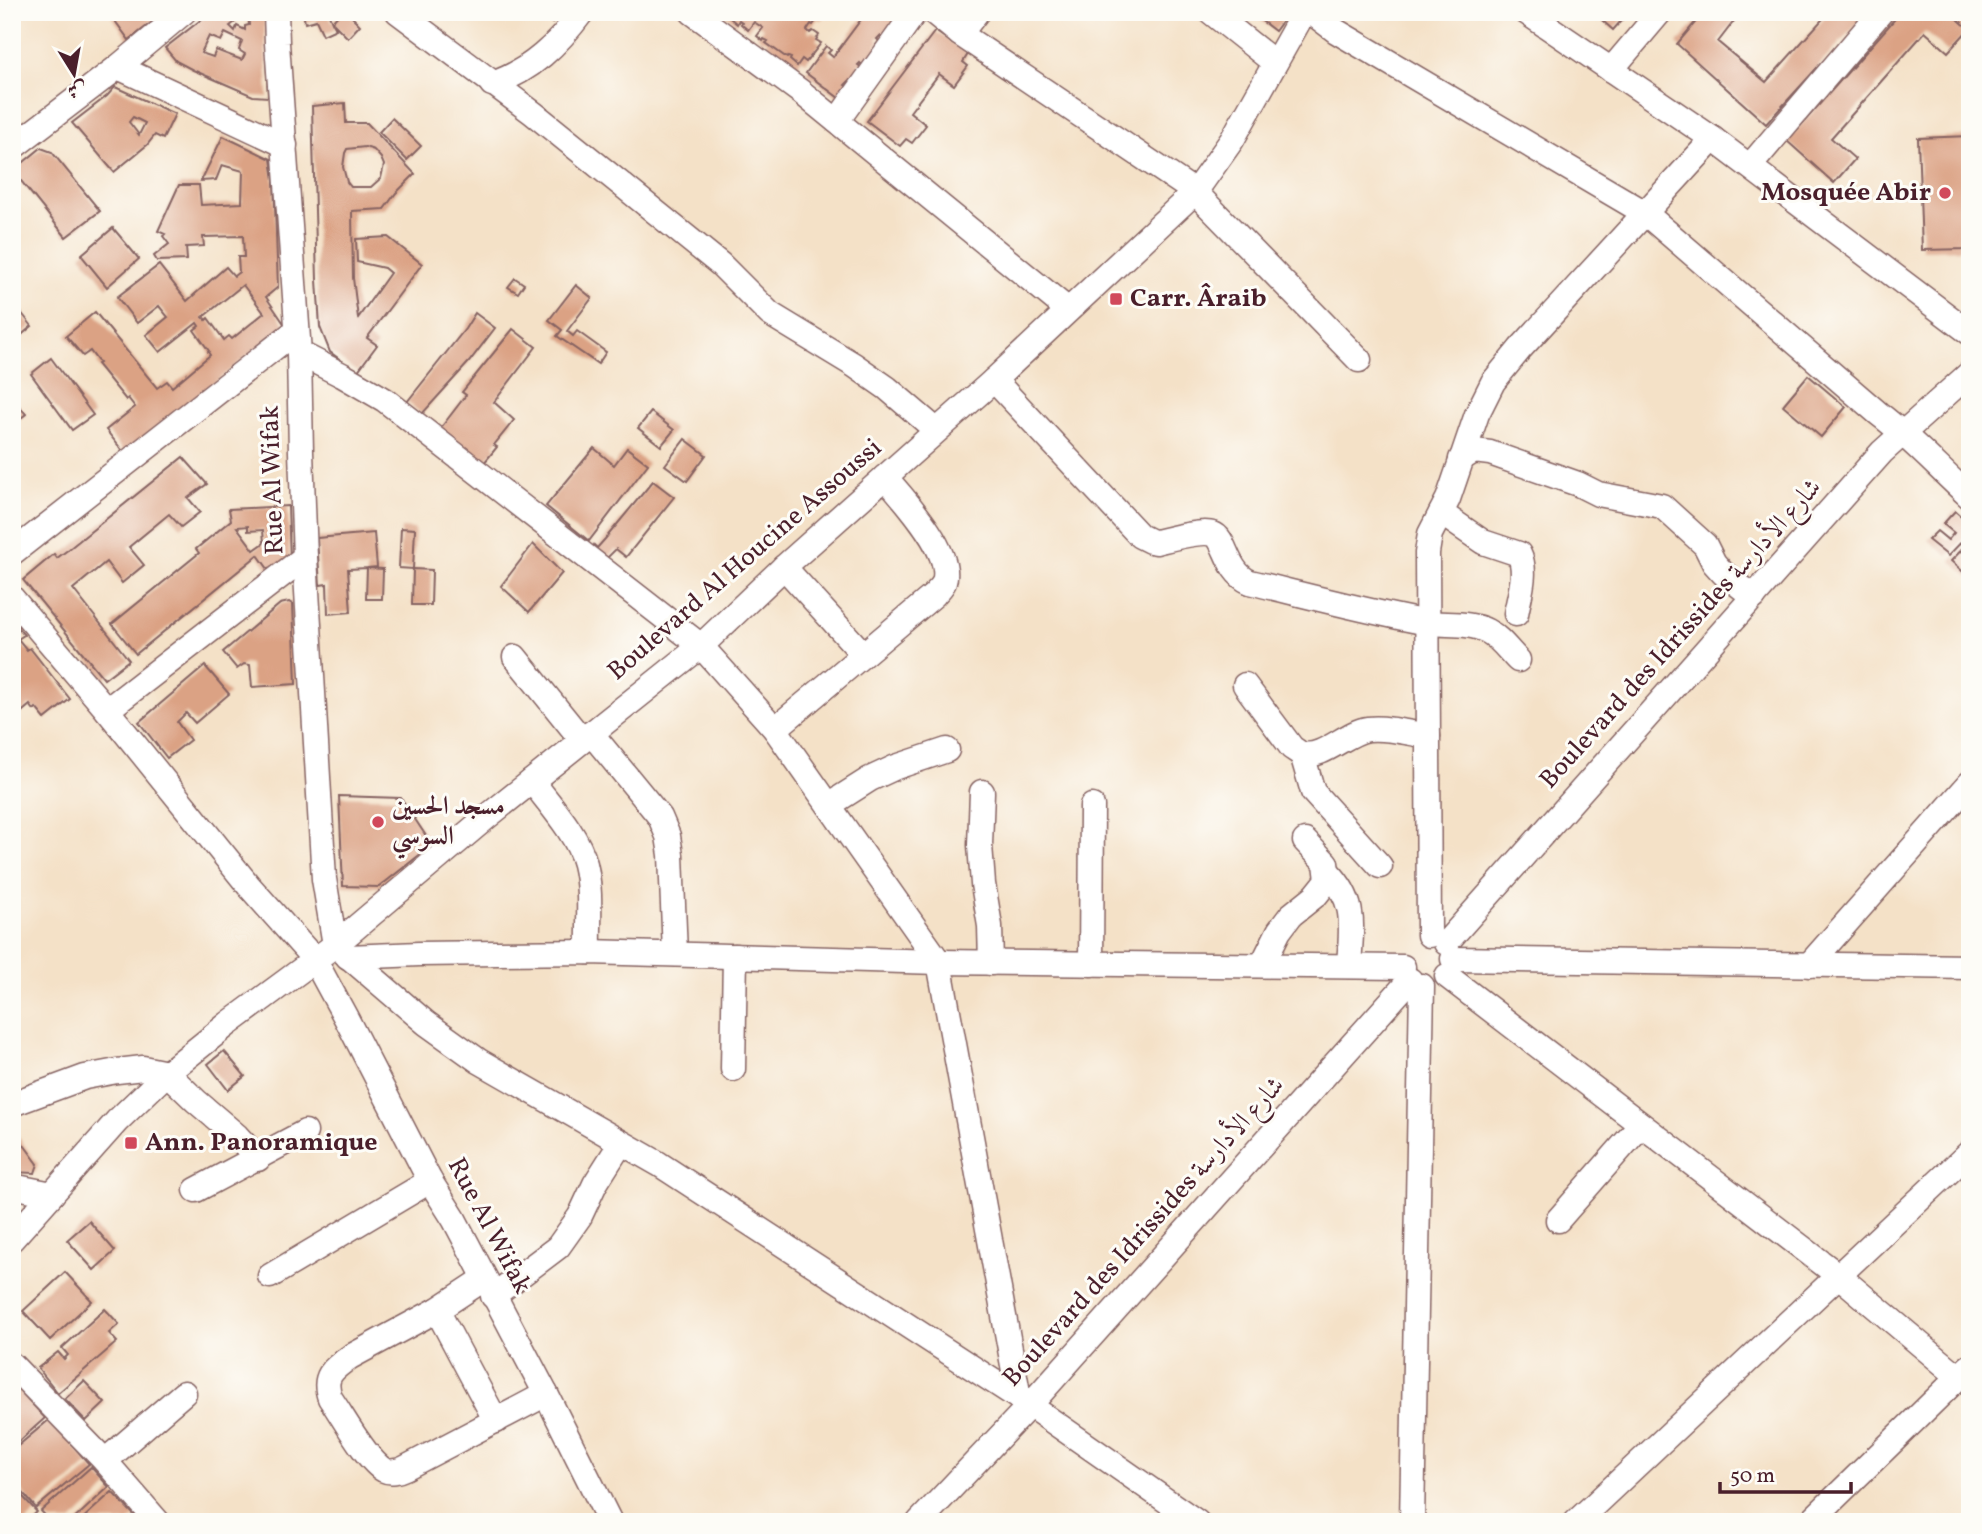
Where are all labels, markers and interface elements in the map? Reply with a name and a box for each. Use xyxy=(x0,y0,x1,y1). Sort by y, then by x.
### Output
north arrow xyxy=(38,38,108,108)
text: ش xyxy=(65,74,89,103)
place label: Mosquée Abir xyxy=(1761,175,1931,211)
marker: Mosquée Abir xyxy=(1937,185,1953,201)
place label: Carr. Âraib xyxy=(1130,281,1267,317)
marker: Carr. Âraib xyxy=(1108,291,1124,307)
street label: Rue Al Wifak xyxy=(252,405,294,555)
street label: Boulevard Al Houcine Assoussi xyxy=(600,431,890,689)
street label: Boulevard des Idrissides شارع الأدارسة xyxy=(1530,470,1832,798)
place label: مسجد الحسين السوسي xyxy=(392,789,505,859)
marker: مسجد الحسين السوسي xyxy=(370,814,386,830)
street label: Boulevard des Idrissides شارع الأدارسة xyxy=(993,1068,1295,1396)
place label: Ann. Panoramique xyxy=(145,1125,378,1161)
marker: Ann. Panoramique xyxy=(123,1135,139,1151)
street label: Rue Al Wifak xyxy=(438,1152,540,1300)
scale bar xyxy=(1720,1450,1851,1494)
text: 50 m xyxy=(1730,1462,1775,1491)

